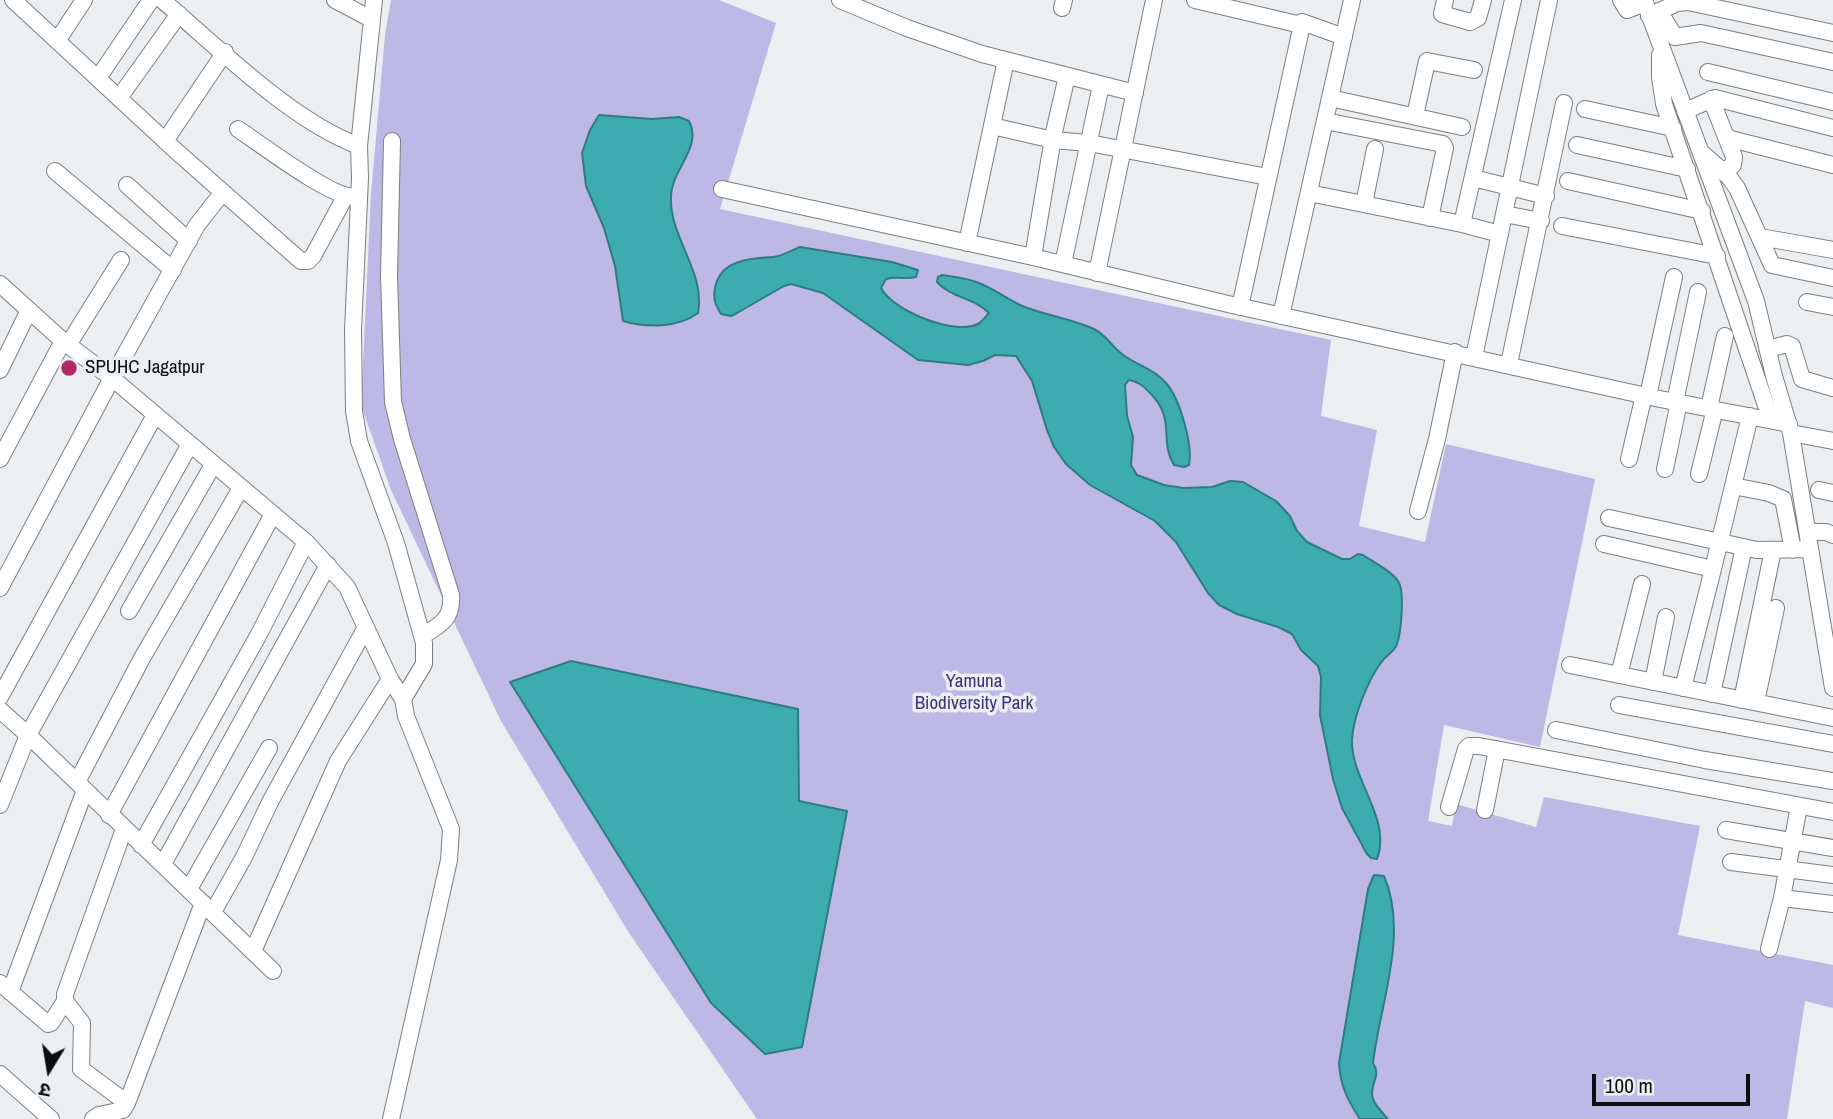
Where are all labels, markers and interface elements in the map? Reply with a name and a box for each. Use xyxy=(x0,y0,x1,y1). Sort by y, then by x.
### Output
place label: SPUHC Jagatpur xyxy=(85,357,204,379)
marker: SPUHC Jagatpur xyxy=(59,358,79,378)
park label: Yamuna Biodiversity Park xyxy=(915,671,1033,715)
north arrow xyxy=(14,1035,84,1105)
scale bar xyxy=(1595,1060,1752,1104)
text: 100 m xyxy=(1605,1071,1653,1100)
text: उ xyxy=(37,1077,53,1104)

